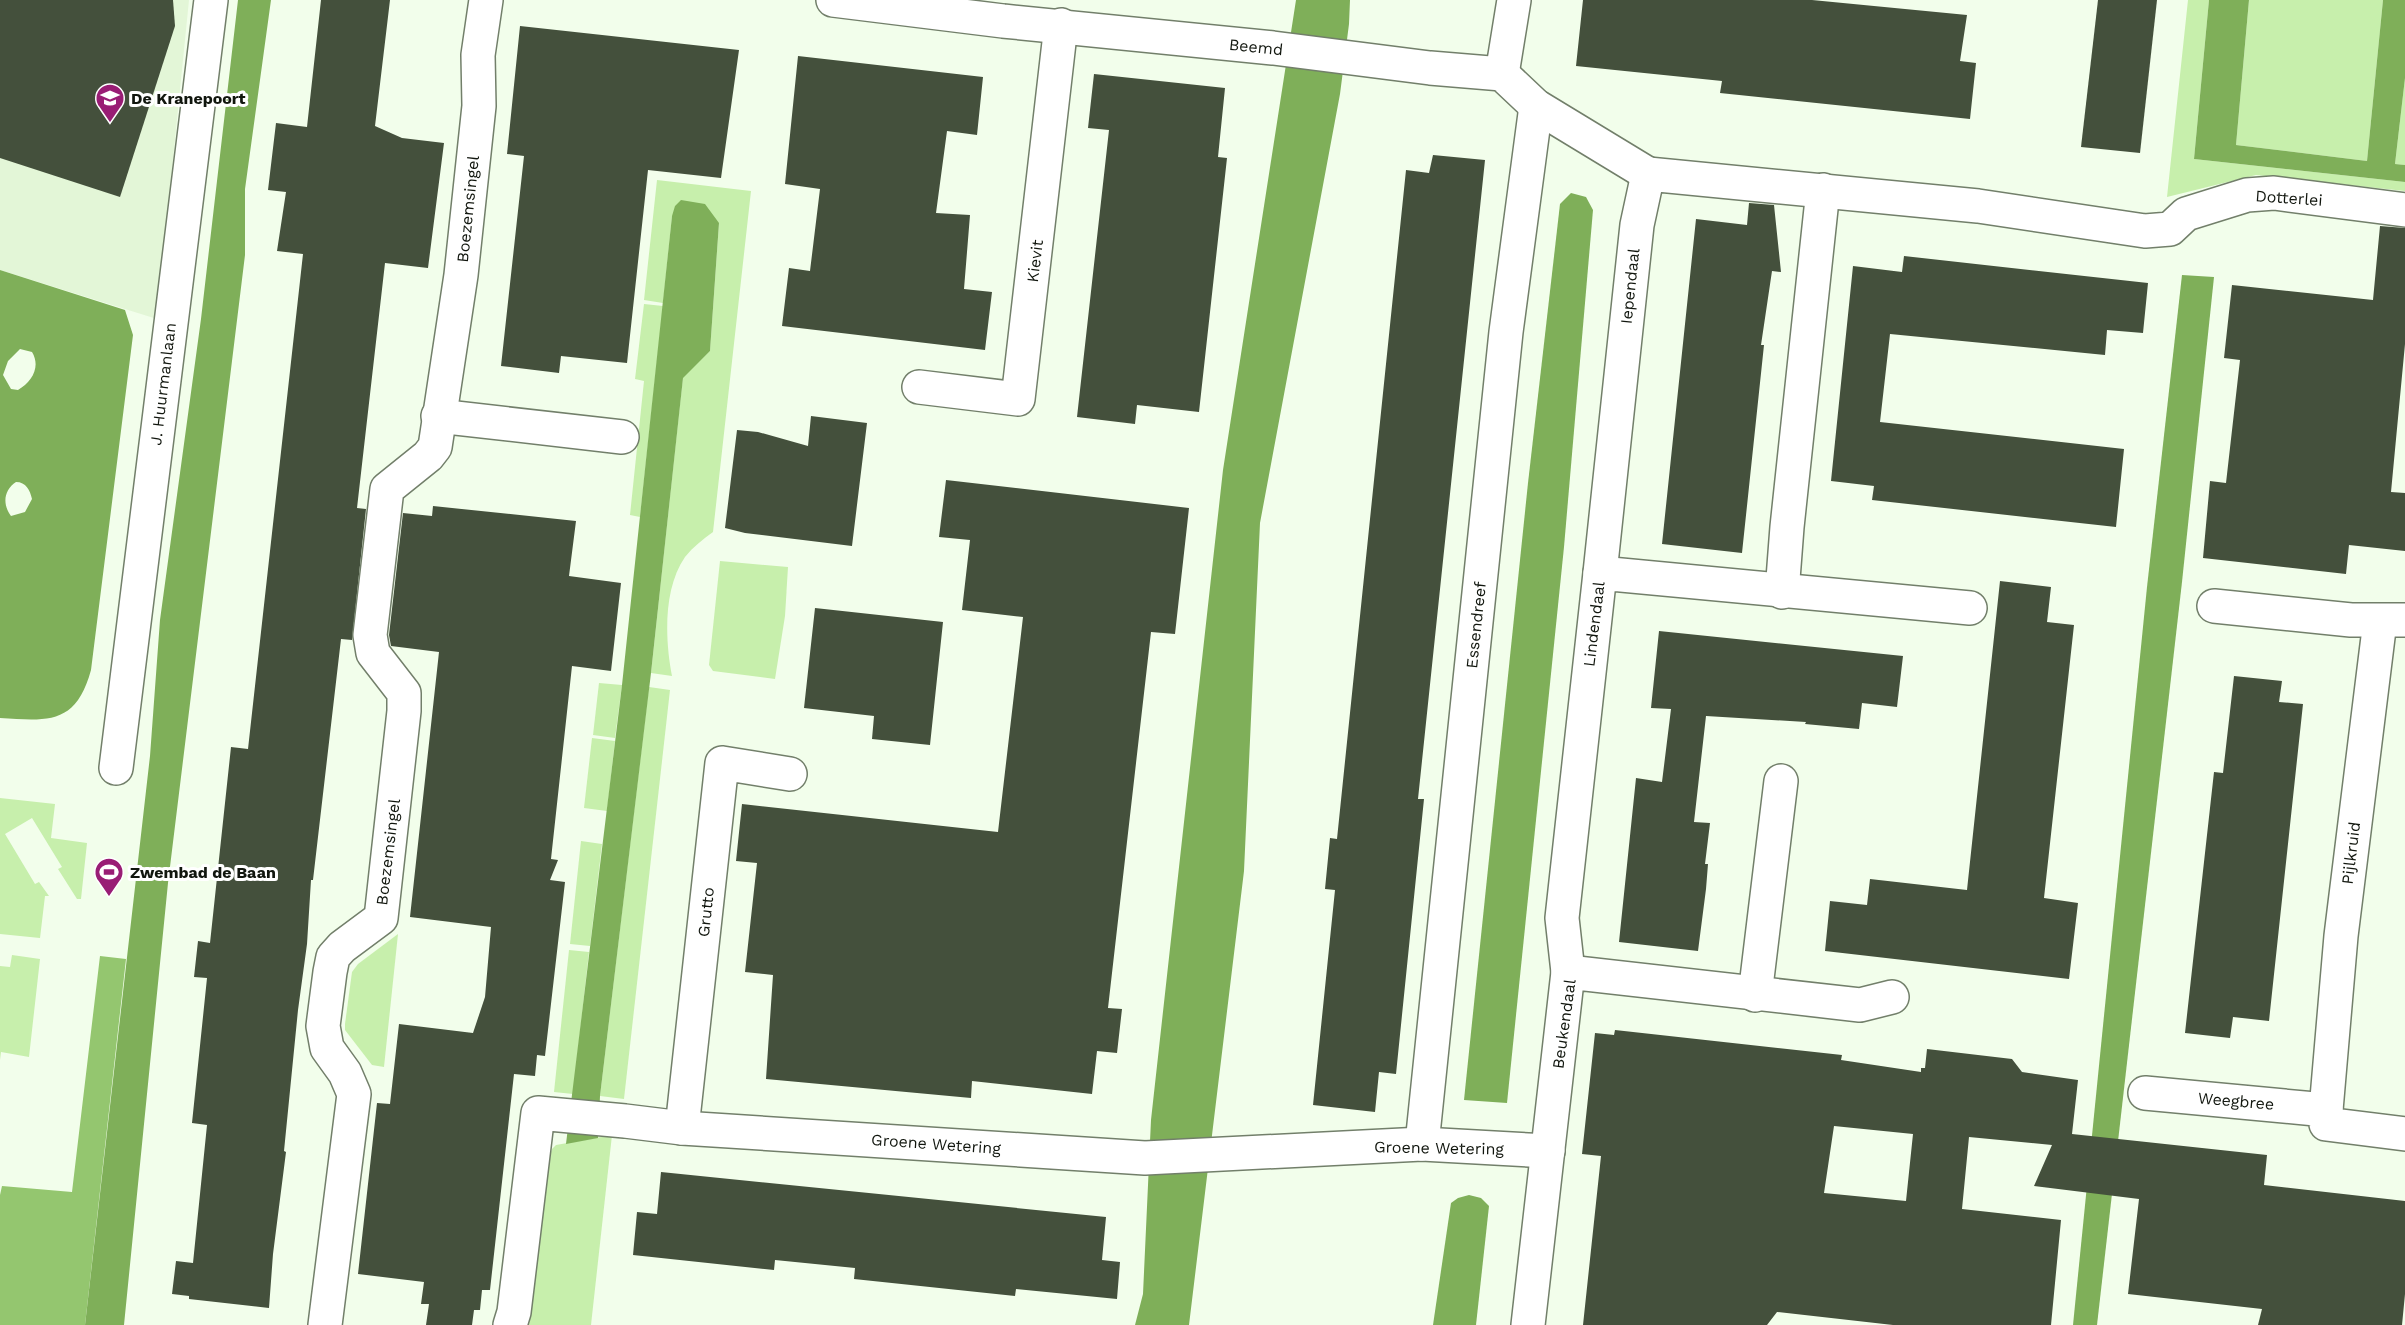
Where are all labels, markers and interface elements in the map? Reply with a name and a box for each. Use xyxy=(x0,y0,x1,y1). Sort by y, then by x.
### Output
street label: Beemd xyxy=(1228,35,1284,59)
school or university icon: De Kranepoort xyxy=(94,82,126,124)
place label: De Kranepoort xyxy=(131,89,246,108)
street label: Boezemsingel xyxy=(453,155,483,263)
street label: Dotterlei xyxy=(2255,186,2323,210)
street label: Kievit xyxy=(1023,238,1047,284)
street label: Iependaal xyxy=(1617,247,1643,325)
street label: J. Huurmanlaan xyxy=(146,322,180,446)
street label: Essendreef xyxy=(1462,580,1490,669)
street label: Lindendaal xyxy=(1579,580,1609,668)
street label: Boezemsingel xyxy=(372,797,404,906)
street label: Pijlkruid xyxy=(2338,821,2364,885)
sports icon: Zwembad de Baan xyxy=(93,856,125,898)
place label: Zwembad de Baan xyxy=(130,863,276,882)
street label: Grutto xyxy=(694,886,718,938)
street label: Beukendaal xyxy=(1548,978,1580,1070)
street label: Weegbree xyxy=(2197,1088,2275,1114)
street label: Groene Wetering xyxy=(871,1130,1002,1158)
street label: Groene Wetering xyxy=(1374,1137,1505,1159)

